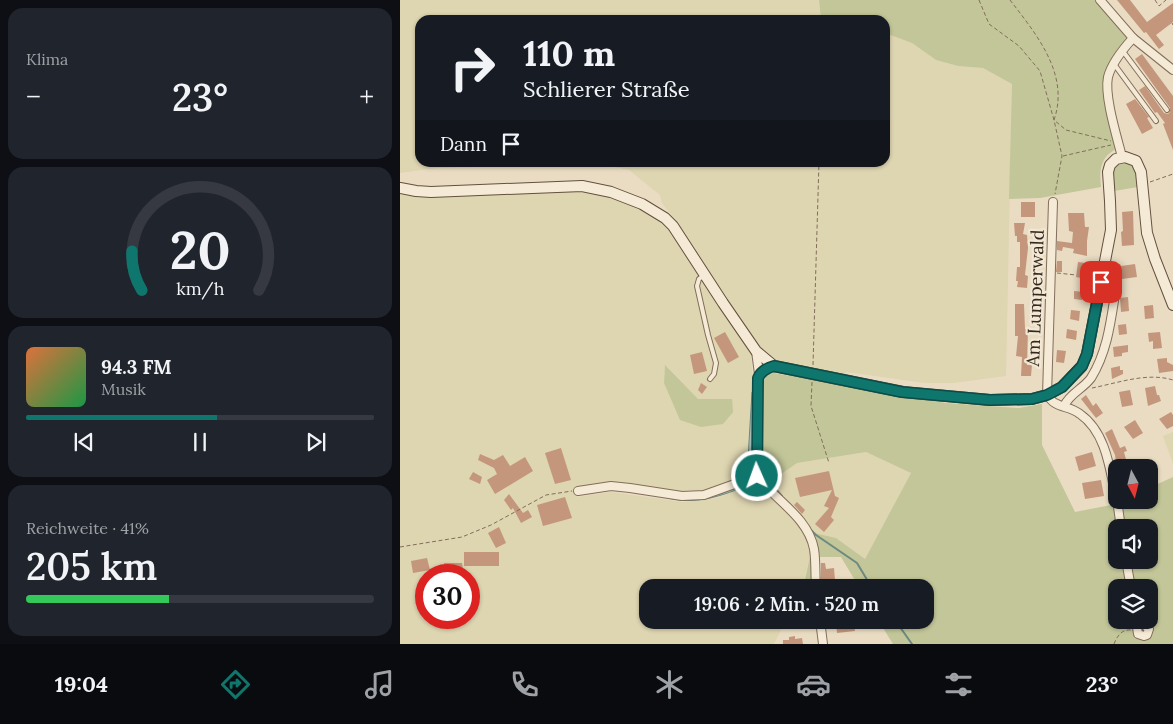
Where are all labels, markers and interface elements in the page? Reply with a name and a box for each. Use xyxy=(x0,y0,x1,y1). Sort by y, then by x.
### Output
text: 110 m xyxy=(523,31,615,76)
icon: right xyxy=(440,35,505,100)
text: Klima xyxy=(26,49,68,69)
text: 23° xyxy=(172,73,228,121)
text: Schlierer Straße xyxy=(523,75,690,103)
text: − xyxy=(26,79,41,115)
text: + xyxy=(359,79,374,115)
icon: arrive xyxy=(497,130,525,158)
text: Dann xyxy=(440,132,487,156)
text: 20 xyxy=(170,217,230,283)
street label: Am Lumperwald xyxy=(1021,229,1049,368)
pin xyxy=(1080,261,1122,303)
icon: arrive xyxy=(1087,268,1115,296)
text: km/h xyxy=(176,277,224,300)
text: 94.3 FM xyxy=(101,355,172,379)
text: Musik xyxy=(101,379,146,399)
icon: previous xyxy=(70,428,98,456)
icon: pause xyxy=(186,428,214,456)
icon: next xyxy=(302,428,330,456)
position arrow xyxy=(730,449,782,501)
north arrow xyxy=(1108,459,1158,509)
map controls xyxy=(1108,459,1158,629)
text: Reichweite · 41% xyxy=(26,518,149,538)
button: sound xyxy=(1108,519,1158,569)
text: 205 km xyxy=(26,542,157,590)
speed limit sign: 30 xyxy=(415,564,480,629)
button: layers xyxy=(1108,579,1158,629)
text: 19:06 · 2 Min. · 520 m xyxy=(694,592,879,616)
icon: directions xyxy=(218,667,253,702)
icon: music xyxy=(362,667,397,702)
icon: phone xyxy=(507,667,542,702)
icon: climate xyxy=(652,667,687,702)
icon: car xyxy=(796,667,831,702)
icon: filters xyxy=(941,667,976,702)
text: 19:04 xyxy=(55,670,108,698)
text: 23° xyxy=(1086,670,1118,698)

